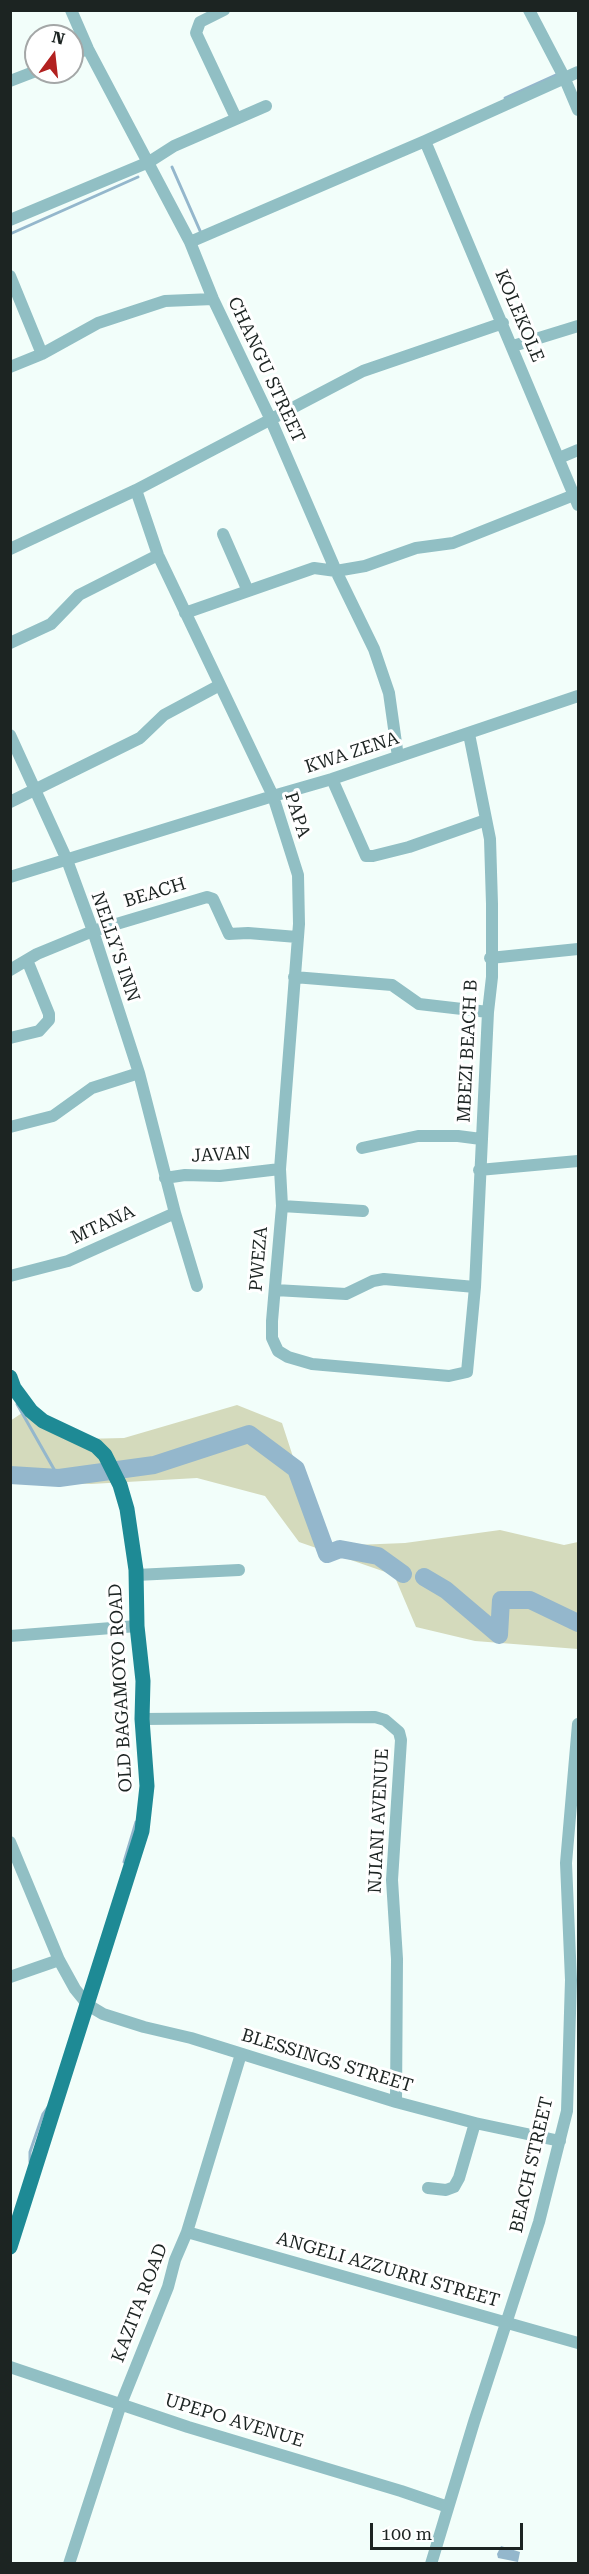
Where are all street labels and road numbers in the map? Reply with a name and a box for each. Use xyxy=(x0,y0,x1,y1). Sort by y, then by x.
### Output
street label: KOLEKOLE xyxy=(490,266,548,366)
street label: CHANGU STREET xyxy=(223,294,309,446)
street label: KWA ZENA xyxy=(302,728,402,778)
street label: PAPA xyxy=(279,789,315,841)
street label: BEACH xyxy=(121,873,189,913)
street label: NELLY'S INN xyxy=(86,889,144,1005)
street label: MBEZI BEACH B xyxy=(453,979,483,1123)
street label: JAVAN xyxy=(191,1143,251,1167)
street label: MTANA xyxy=(68,1201,138,1249)
street label: PWEZA xyxy=(245,1226,273,1292)
street label: OLD BAGAMOYO ROAD xyxy=(105,1583,137,1793)
street label: NJIANI AVENUE xyxy=(364,1748,394,1894)
street label: BLESSINGS STREET xyxy=(239,2025,415,2097)
street label: BEACH STREET xyxy=(506,2095,558,2235)
street label: ANGELI AZZURRI STREET xyxy=(274,2228,502,2312)
street label: KAZITA ROAD xyxy=(107,2241,173,2365)
street label: UPEPO AVENUE xyxy=(162,2390,306,2452)

